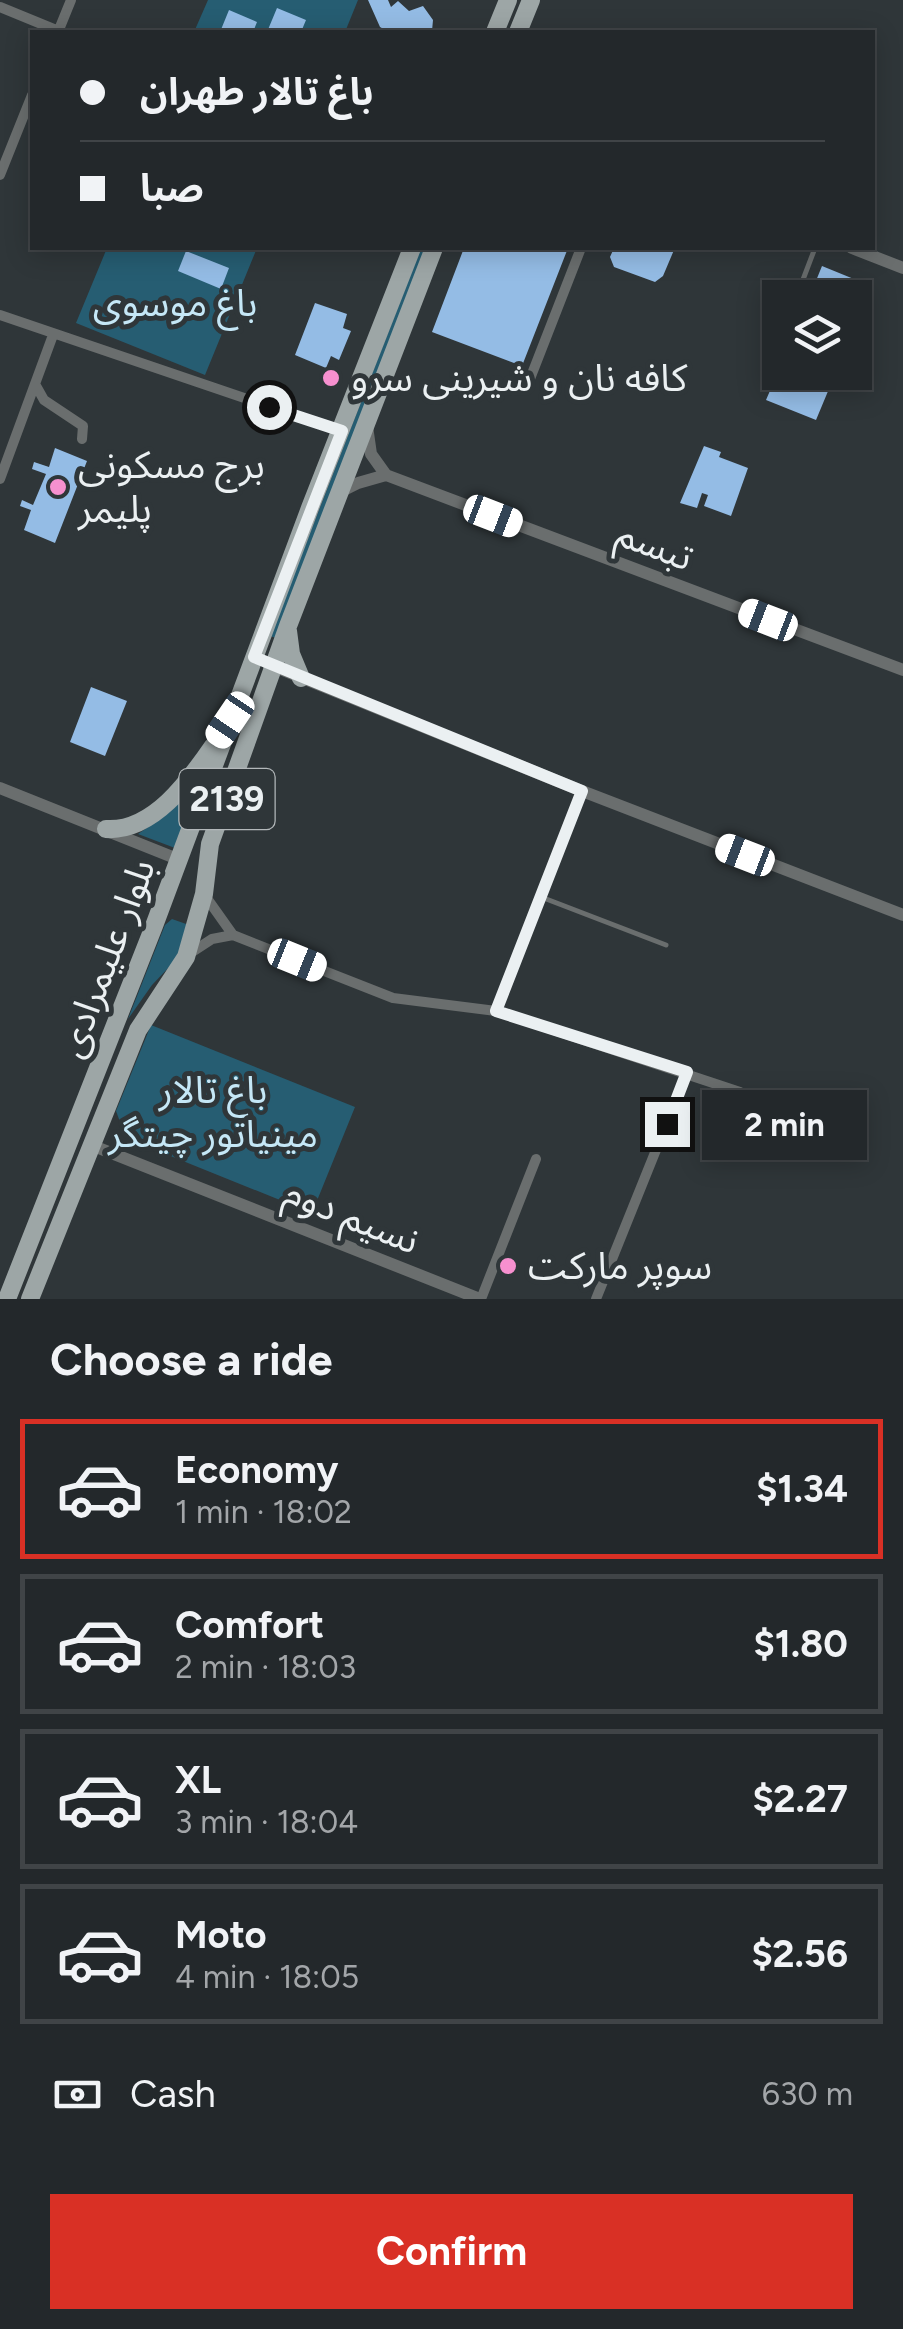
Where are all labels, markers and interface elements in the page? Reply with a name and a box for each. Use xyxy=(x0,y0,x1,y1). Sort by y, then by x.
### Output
text: باغ تالار طهران xyxy=(140,69,374,115)
text: صبا xyxy=(140,165,204,211)
park label: باغ موسوی xyxy=(93,280,257,331)
map controls xyxy=(762,280,872,390)
button: layers xyxy=(762,280,872,390)
place label: کافه نان و شیرینی سرو xyxy=(351,355,688,401)
marker: کافه نان و شیرینی سرو xyxy=(320,367,342,389)
route start xyxy=(247,385,292,430)
place label: برج مسکونی پلیمر xyxy=(77,442,265,533)
marker: برج مسکونی پلیمر xyxy=(47,476,69,498)
car xyxy=(460,491,526,541)
street label: تبسم xyxy=(608,510,700,586)
car xyxy=(735,595,801,645)
car xyxy=(201,687,259,753)
road number: 2139 xyxy=(180,769,274,829)
car xyxy=(712,830,778,880)
street label: بلوار علیمرادی xyxy=(47,852,165,1064)
car xyxy=(264,935,330,985)
park label: باغ تالار مینیاتور چیتگر xyxy=(107,1067,318,1158)
callout: 2 min xyxy=(702,1089,867,1159)
route end xyxy=(645,1102,690,1147)
text: 2 min xyxy=(744,1106,825,1144)
street label: نسیم دوم xyxy=(276,1168,426,1269)
place label: سوپر مارکت xyxy=(528,1243,712,1290)
marker: سوپر مارکت xyxy=(497,1255,519,1277)
text: Choose a ride xyxy=(50,1332,332,1386)
icon: car xyxy=(55,1444,145,1534)
text: Economy xyxy=(175,1447,338,1493)
text: $1.34 xyxy=(756,1466,848,1512)
text: 1 min · 18:02 xyxy=(175,1493,352,1531)
icon: car xyxy=(55,1599,145,1689)
text: Comfort xyxy=(175,1602,324,1648)
text: $1.80 xyxy=(754,1621,848,1667)
text: 2 min · 18:03 xyxy=(175,1648,356,1686)
icon: car xyxy=(55,1754,145,1844)
text: XL xyxy=(175,1757,221,1803)
text: $2.27 xyxy=(752,1776,848,1822)
text: 3 min · 18:04 xyxy=(175,1803,358,1841)
icon: car xyxy=(55,1909,145,1999)
text: Moto xyxy=(175,1912,267,1958)
text: $2.56 xyxy=(751,1931,848,1977)
text: 4 min · 18:05 xyxy=(175,1958,359,1996)
icon: cash xyxy=(50,2067,105,2122)
text: Cash xyxy=(130,2071,216,2117)
text: 630 m xyxy=(762,2075,853,2113)
button: Confirm xyxy=(50,2194,853,2309)

